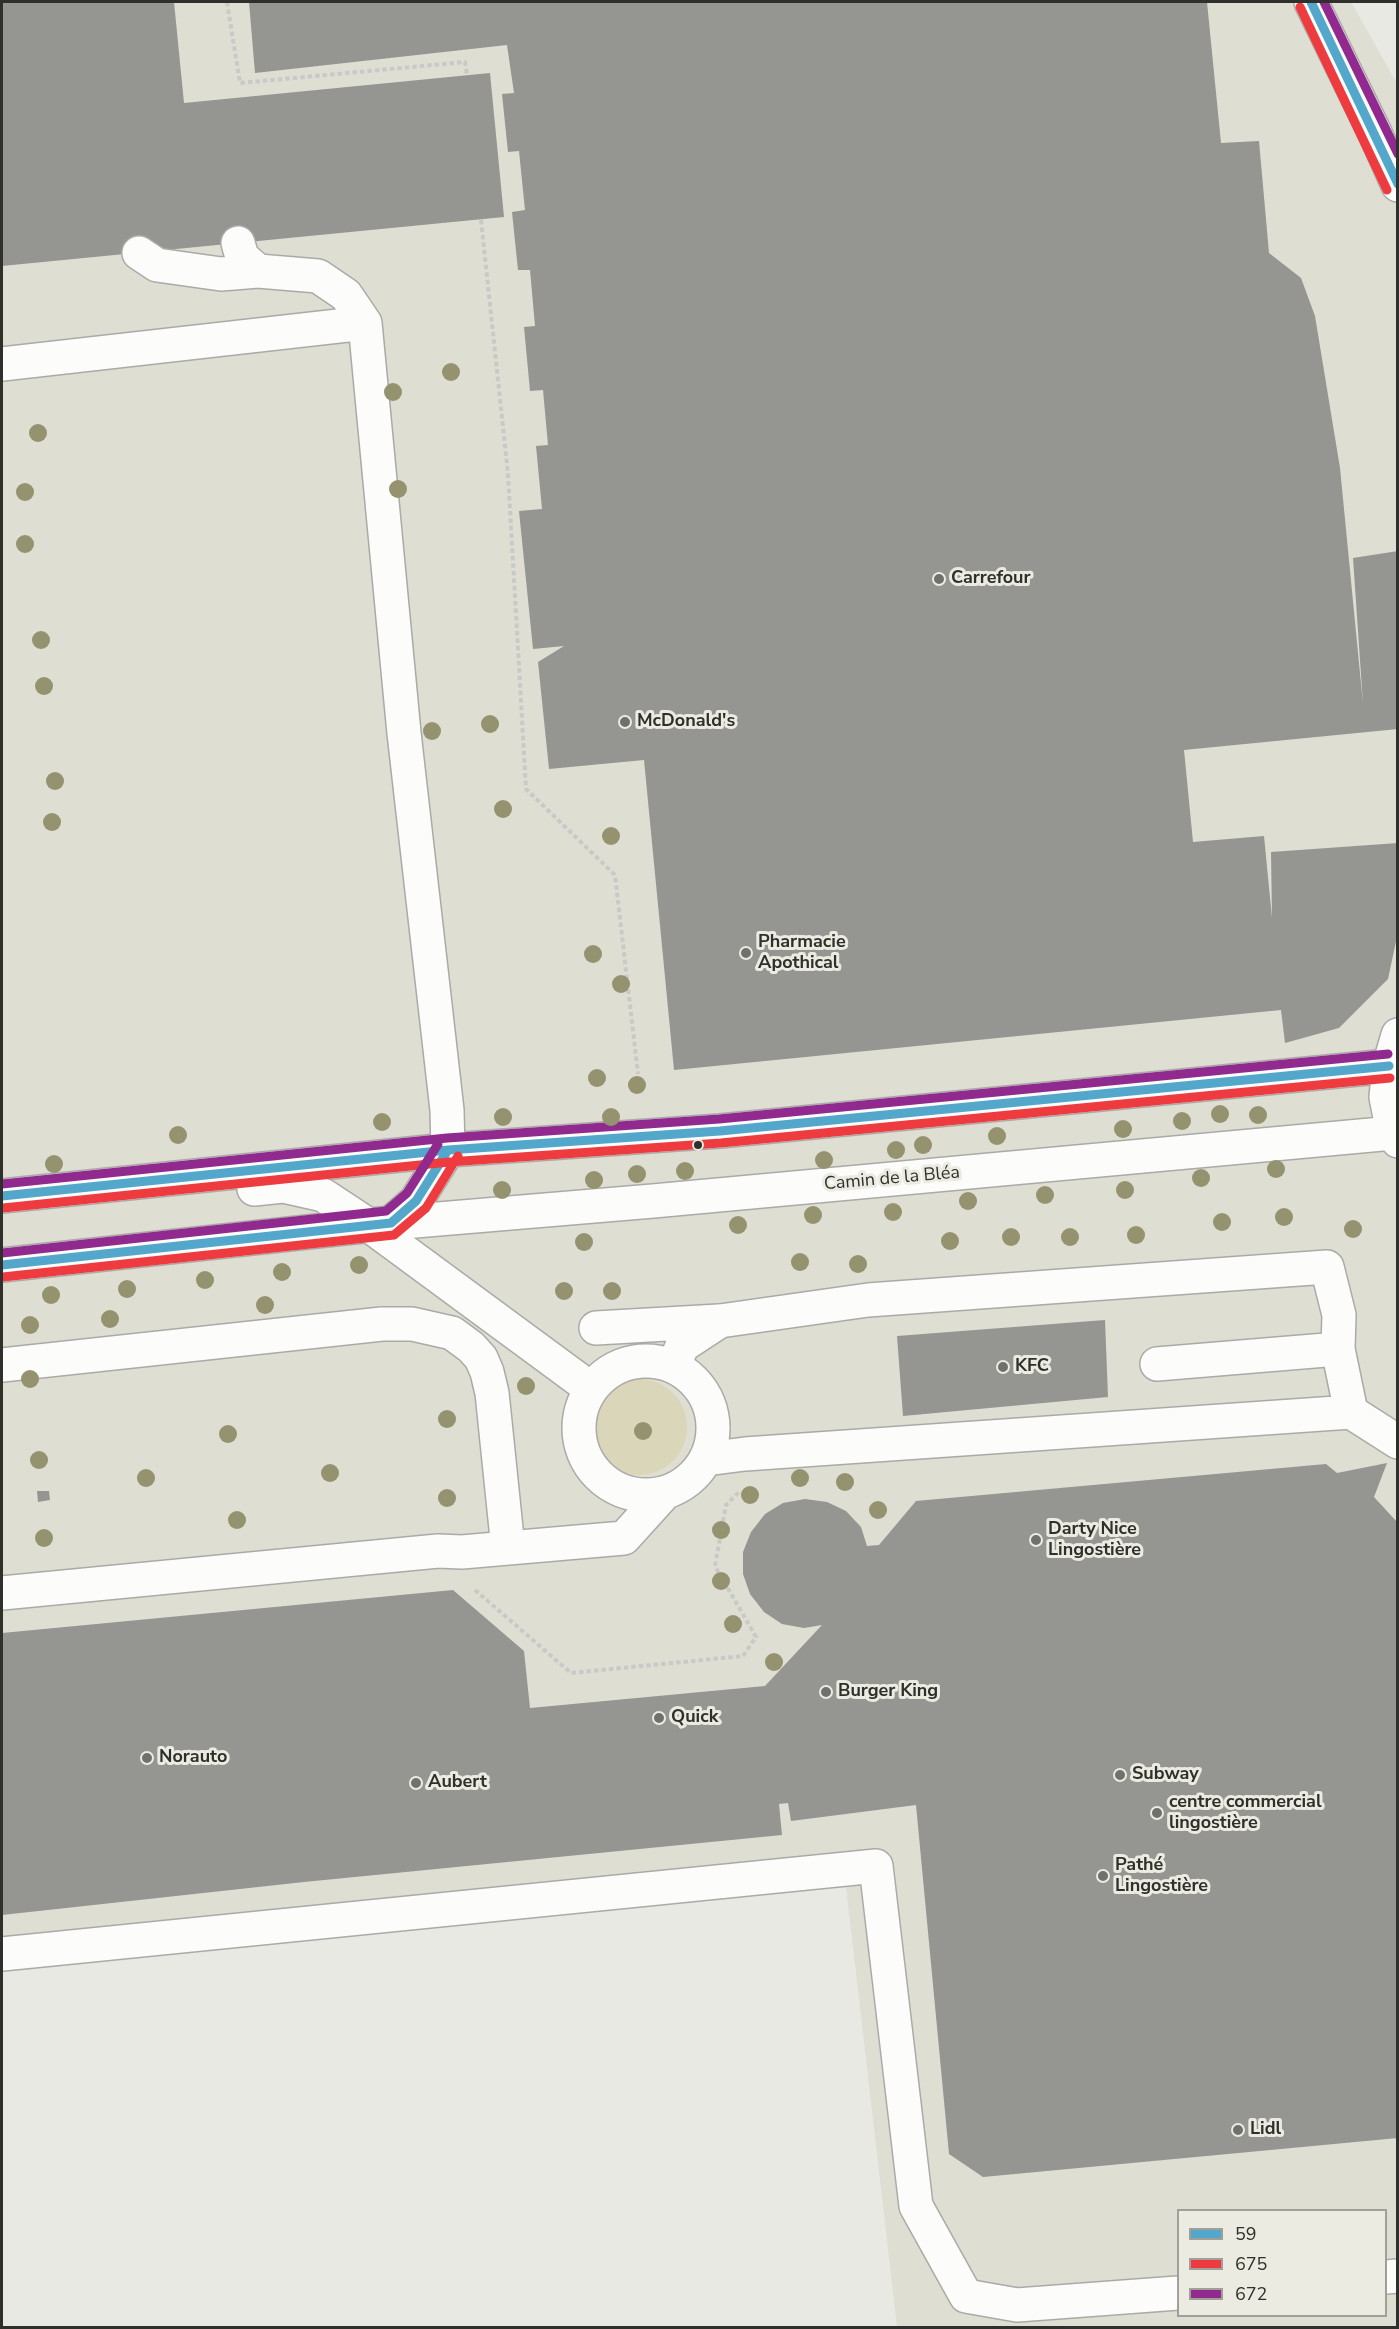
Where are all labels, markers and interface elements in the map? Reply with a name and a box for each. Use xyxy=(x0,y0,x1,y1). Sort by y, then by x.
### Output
place label: Carrefour xyxy=(951,568,1031,590)
marker: Carrefour xyxy=(932,572,946,586)
place label: McDonald's xyxy=(637,711,735,733)
marker: McDonald's xyxy=(618,715,632,729)
place label: Pharmacie Apothical xyxy=(758,932,846,974)
marker: Pharmacie Apothical xyxy=(739,946,753,960)
unlabelled marker xyxy=(692,1139,704,1151)
street label: Camin de la Bléa xyxy=(823,1162,961,1196)
place label: KFC xyxy=(1015,1356,1049,1378)
marker: KFC xyxy=(996,1360,1010,1374)
place label: Darty Nice Lingostière xyxy=(1048,1519,1141,1562)
marker: Darty Nice Lingostière xyxy=(1029,1533,1043,1547)
place label: Burger King xyxy=(838,1681,938,1703)
marker: Burger King xyxy=(819,1685,833,1699)
place label: Quick xyxy=(671,1707,718,1729)
marker: Quick xyxy=(652,1711,666,1725)
place label: Norauto xyxy=(159,1747,227,1769)
marker: Norauto xyxy=(140,1751,154,1765)
place label: Subway xyxy=(1132,1764,1199,1786)
marker: Subway xyxy=(1113,1768,1127,1782)
place label: Aubert xyxy=(428,1772,487,1794)
marker: Aubert xyxy=(409,1776,423,1790)
place label: centre commercial lingostière xyxy=(1169,1792,1322,1834)
marker: centre commercial lingostière xyxy=(1150,1806,1164,1820)
place label: Pathé Lingostière xyxy=(1115,1855,1208,1898)
marker: Pathé Lingostière xyxy=(1096,1869,1110,1883)
place label: Lidl xyxy=(1250,2119,1281,2141)
marker: Lidl xyxy=(1231,2123,1245,2137)
legend xyxy=(1177,2209,1387,2317)
text: 59 xyxy=(1235,2222,1257,2246)
text: 675 xyxy=(1235,2252,1267,2276)
text: 672 xyxy=(1235,2282,1267,2306)

